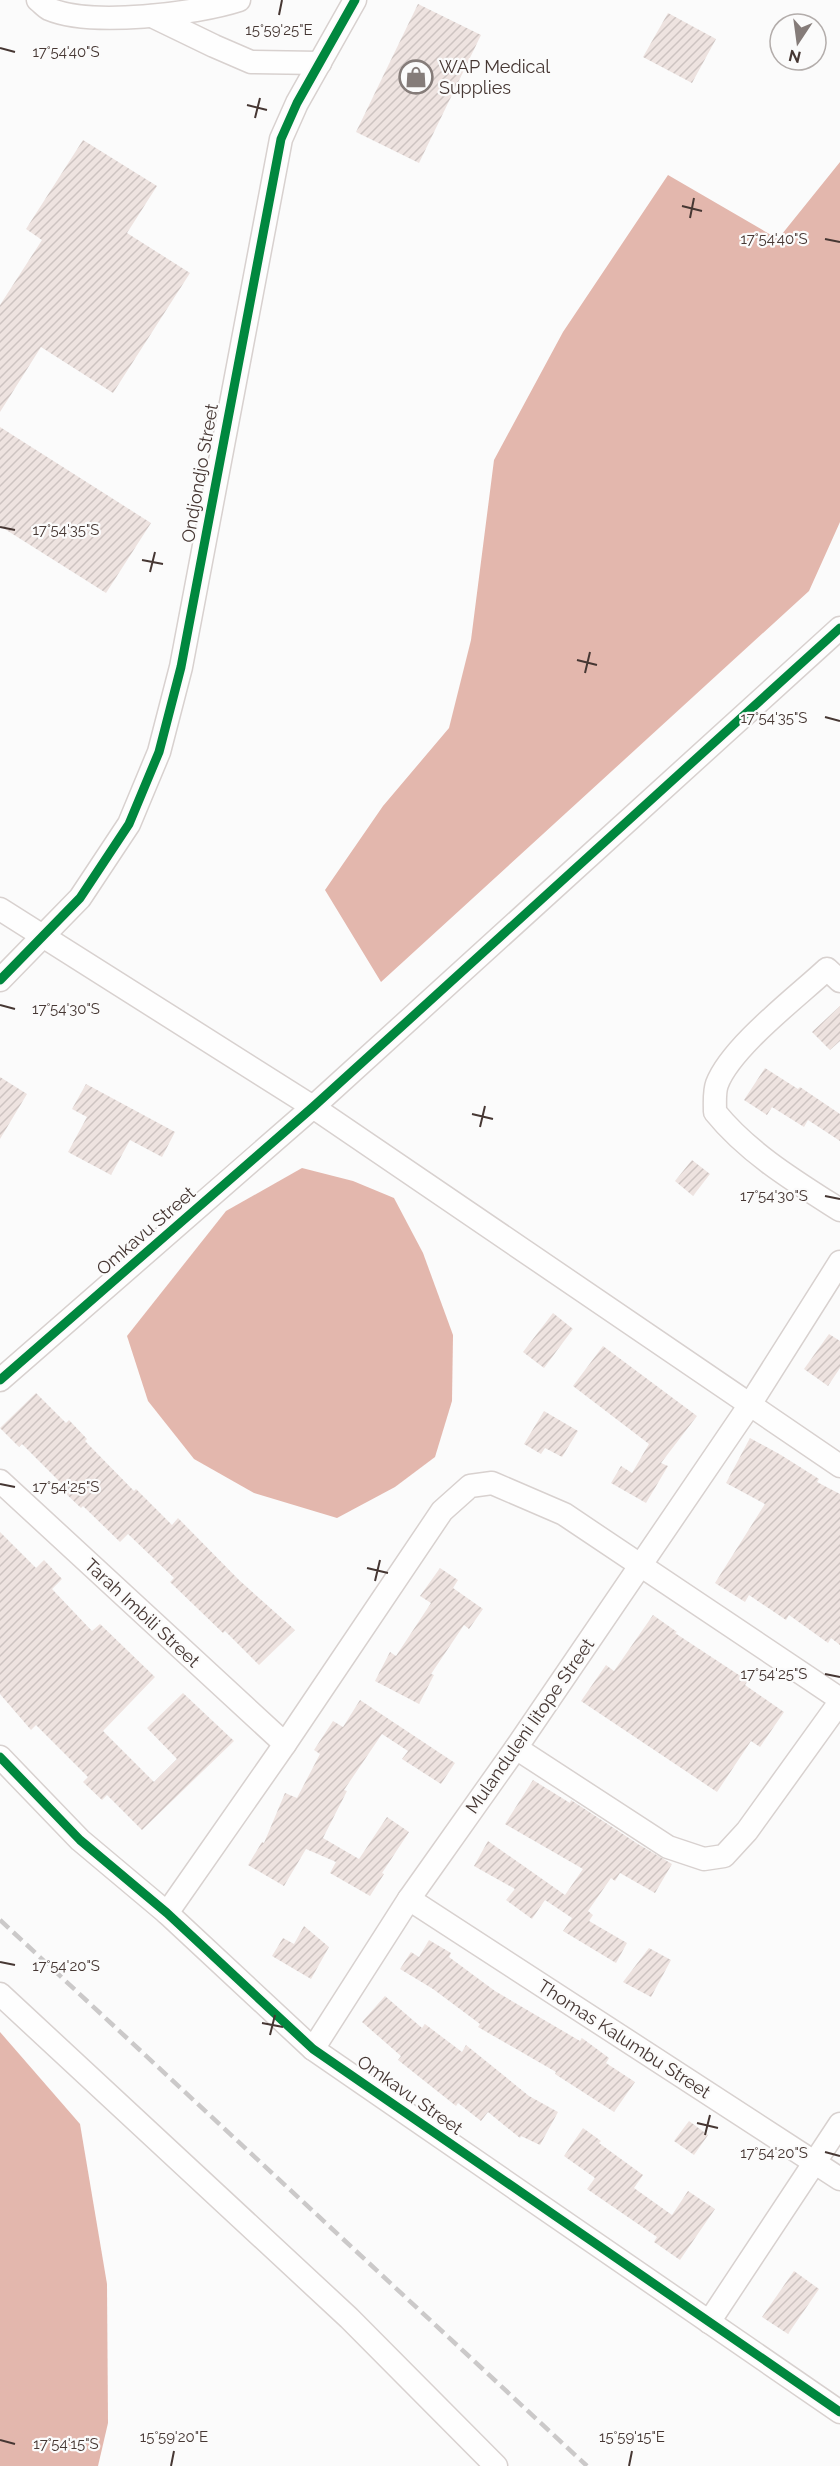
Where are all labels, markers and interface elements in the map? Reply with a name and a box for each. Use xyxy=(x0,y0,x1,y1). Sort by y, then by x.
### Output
north arrow xyxy=(768,12,828,72)
text: 15°59'25"E xyxy=(245,21,313,39)
text: 17°54'40"S xyxy=(32,43,100,61)
text: N xyxy=(787,45,803,67)
place label: WAP Medical Supplies xyxy=(439,56,550,98)
shop icon: WAP Medical Supplies xyxy=(398,59,434,95)
text: 17°54'40"S xyxy=(740,230,808,248)
street label: Ondjondjo Street xyxy=(177,402,222,544)
text: 17°54'35"S xyxy=(33,521,99,539)
text: 17°54'35"S xyxy=(741,709,807,727)
text: 17°54'30"S xyxy=(32,1000,100,1018)
street label: Omkavu Street xyxy=(92,1182,199,1279)
text: 17°54'30"S xyxy=(740,1187,808,1205)
text: 17°54'25"S xyxy=(33,1478,99,1496)
street label: Tarah Imbili Street xyxy=(81,1554,204,1671)
street label: Mulanduleni Iitope Street xyxy=(461,1634,598,1817)
text: 17°54'25"S xyxy=(741,1665,807,1683)
text: 17°54'20"S xyxy=(32,1957,100,1975)
street label: Thomas Kalumbu Street xyxy=(534,1975,715,2102)
street label: Omkavu Street xyxy=(354,2050,467,2139)
text: 17°54'20"S xyxy=(740,2144,808,2162)
text: 15°59'20"E xyxy=(140,2428,208,2446)
text: 15°59'15"E xyxy=(599,2428,665,2446)
text: 17°54'15"S xyxy=(33,2435,99,2453)

